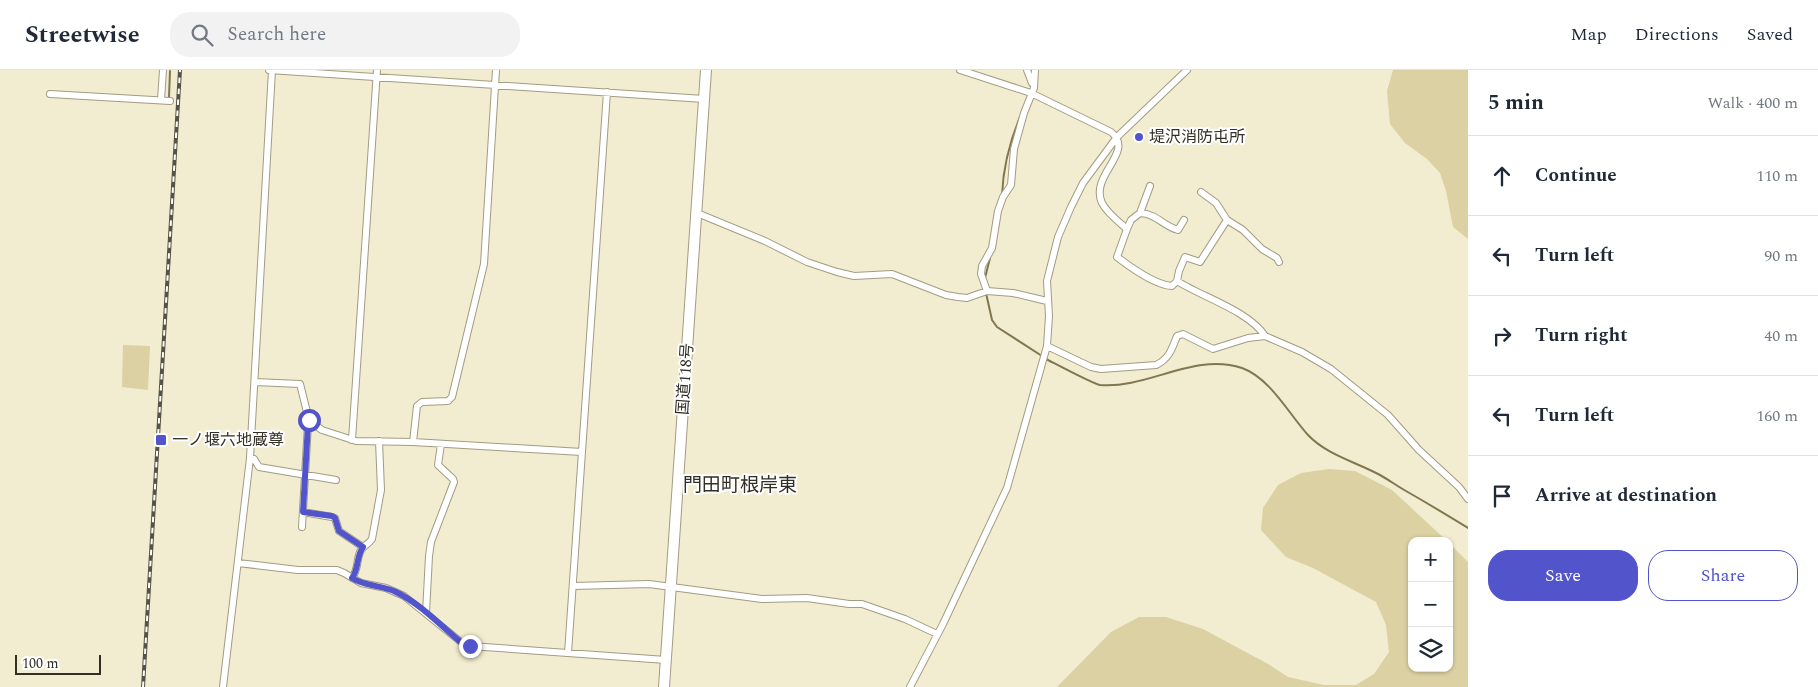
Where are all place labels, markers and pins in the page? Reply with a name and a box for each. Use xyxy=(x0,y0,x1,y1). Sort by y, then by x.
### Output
place label: 堤沢消防屯所 xyxy=(1149,125,1245,149)
marker: 堤沢消防屯所 xyxy=(1133,131,1145,143)
place label: 一ノ堰六地蔵尊 xyxy=(172,428,284,452)
marker: 一ノ堰六地蔵尊 xyxy=(154,433,168,447)

